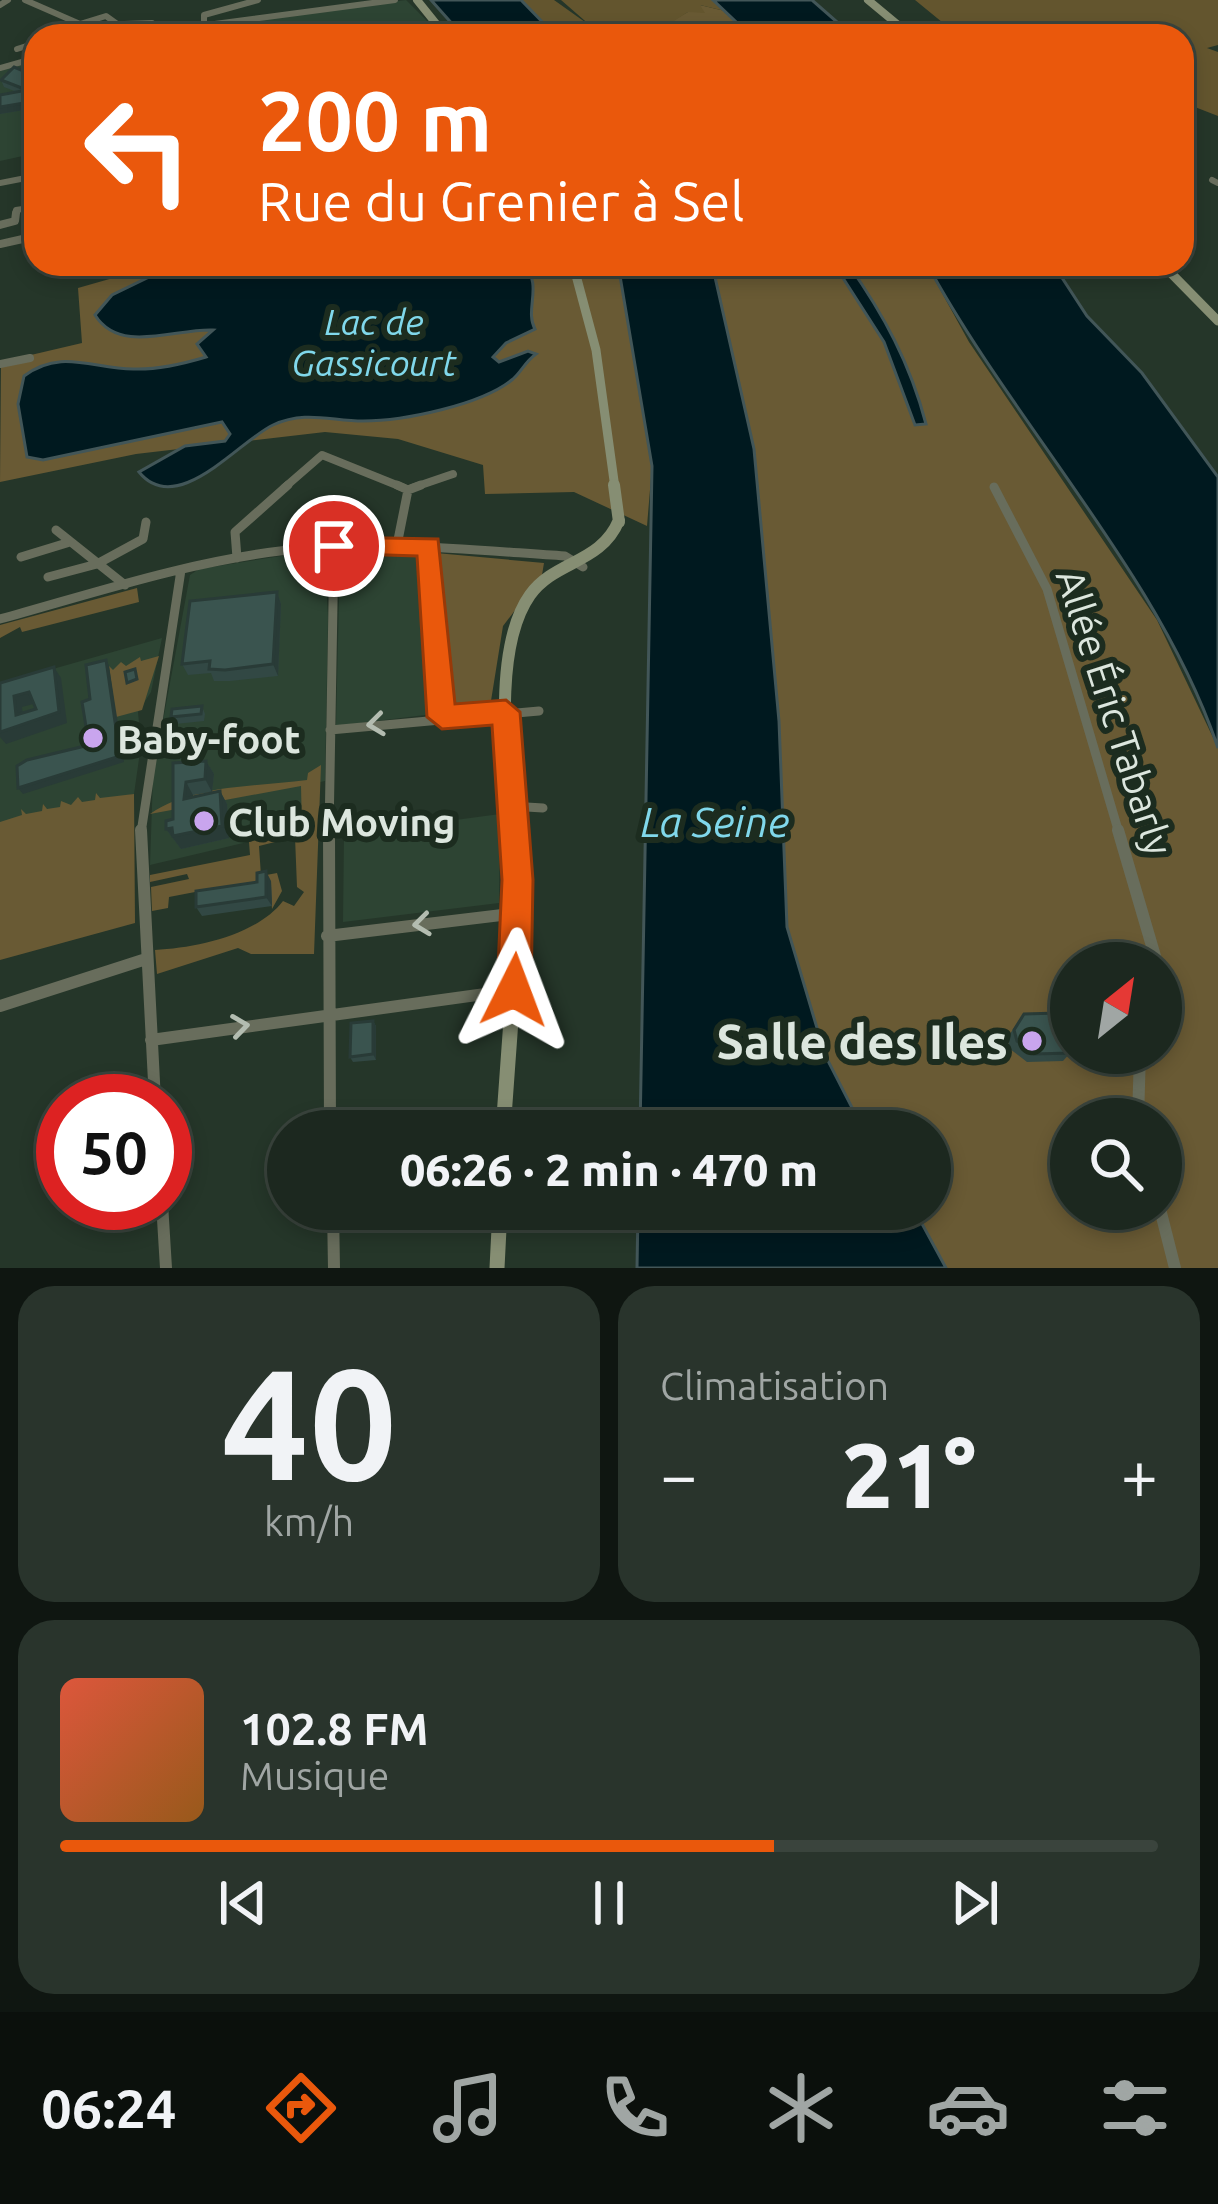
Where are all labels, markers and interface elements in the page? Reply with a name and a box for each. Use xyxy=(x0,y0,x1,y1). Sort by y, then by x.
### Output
icon: left xyxy=(60,72,216,228)
text: 200 m xyxy=(258,73,492,167)
text: Rue du Grenier à Sel xyxy=(258,171,744,231)
water label: Lac de Gassicourt xyxy=(291,301,458,383)
pin xyxy=(283,495,385,597)
icon: arrive xyxy=(301,513,367,579)
street label: Allée Éric Tabarly xyxy=(1049,563,1182,860)
one-way arrow xyxy=(366,711,386,737)
place label: Baby-foot xyxy=(117,717,301,760)
marker: Baby-foot xyxy=(80,725,106,751)
water label: La Seine xyxy=(641,798,789,845)
place label: Club Moving xyxy=(228,800,455,843)
marker: Club Moving xyxy=(191,808,217,834)
one-way arrow xyxy=(413,910,432,936)
position arrow xyxy=(451,927,577,1053)
north arrow xyxy=(1050,942,1182,1074)
map controls xyxy=(1050,942,1182,1230)
one-way arrow xyxy=(230,1014,249,1040)
place label: Salle des Iles xyxy=(716,1014,1008,1068)
marker: Salle des Iles xyxy=(1019,1028,1045,1054)
speed limit sign: 50 xyxy=(36,1074,192,1230)
button: search xyxy=(1050,1098,1182,1230)
text: 06:26 · 2 min · 470 m xyxy=(400,1144,818,1195)
text: 40 xyxy=(221,1335,397,1509)
text: Climatisation xyxy=(660,1364,889,1407)
text: 21° xyxy=(842,1424,976,1525)
text: − xyxy=(660,1437,697,1511)
text: + xyxy=(1121,1437,1158,1511)
text: km/h xyxy=(264,1500,354,1543)
text: 102.8 FM xyxy=(240,1703,429,1754)
text: Musique xyxy=(240,1754,389,1797)
icon: previous xyxy=(210,1870,276,1936)
icon: pause xyxy=(576,1870,642,1936)
icon: next xyxy=(942,1870,1008,1936)
icon: directions xyxy=(259,2066,343,2150)
icon: music xyxy=(426,2066,510,2150)
icon: phone xyxy=(593,2066,677,2150)
icon: climate xyxy=(759,2066,843,2150)
icon: car xyxy=(926,2066,1010,2150)
icon: filters xyxy=(1093,2066,1177,2150)
text: 06:24 xyxy=(41,2078,176,2138)

